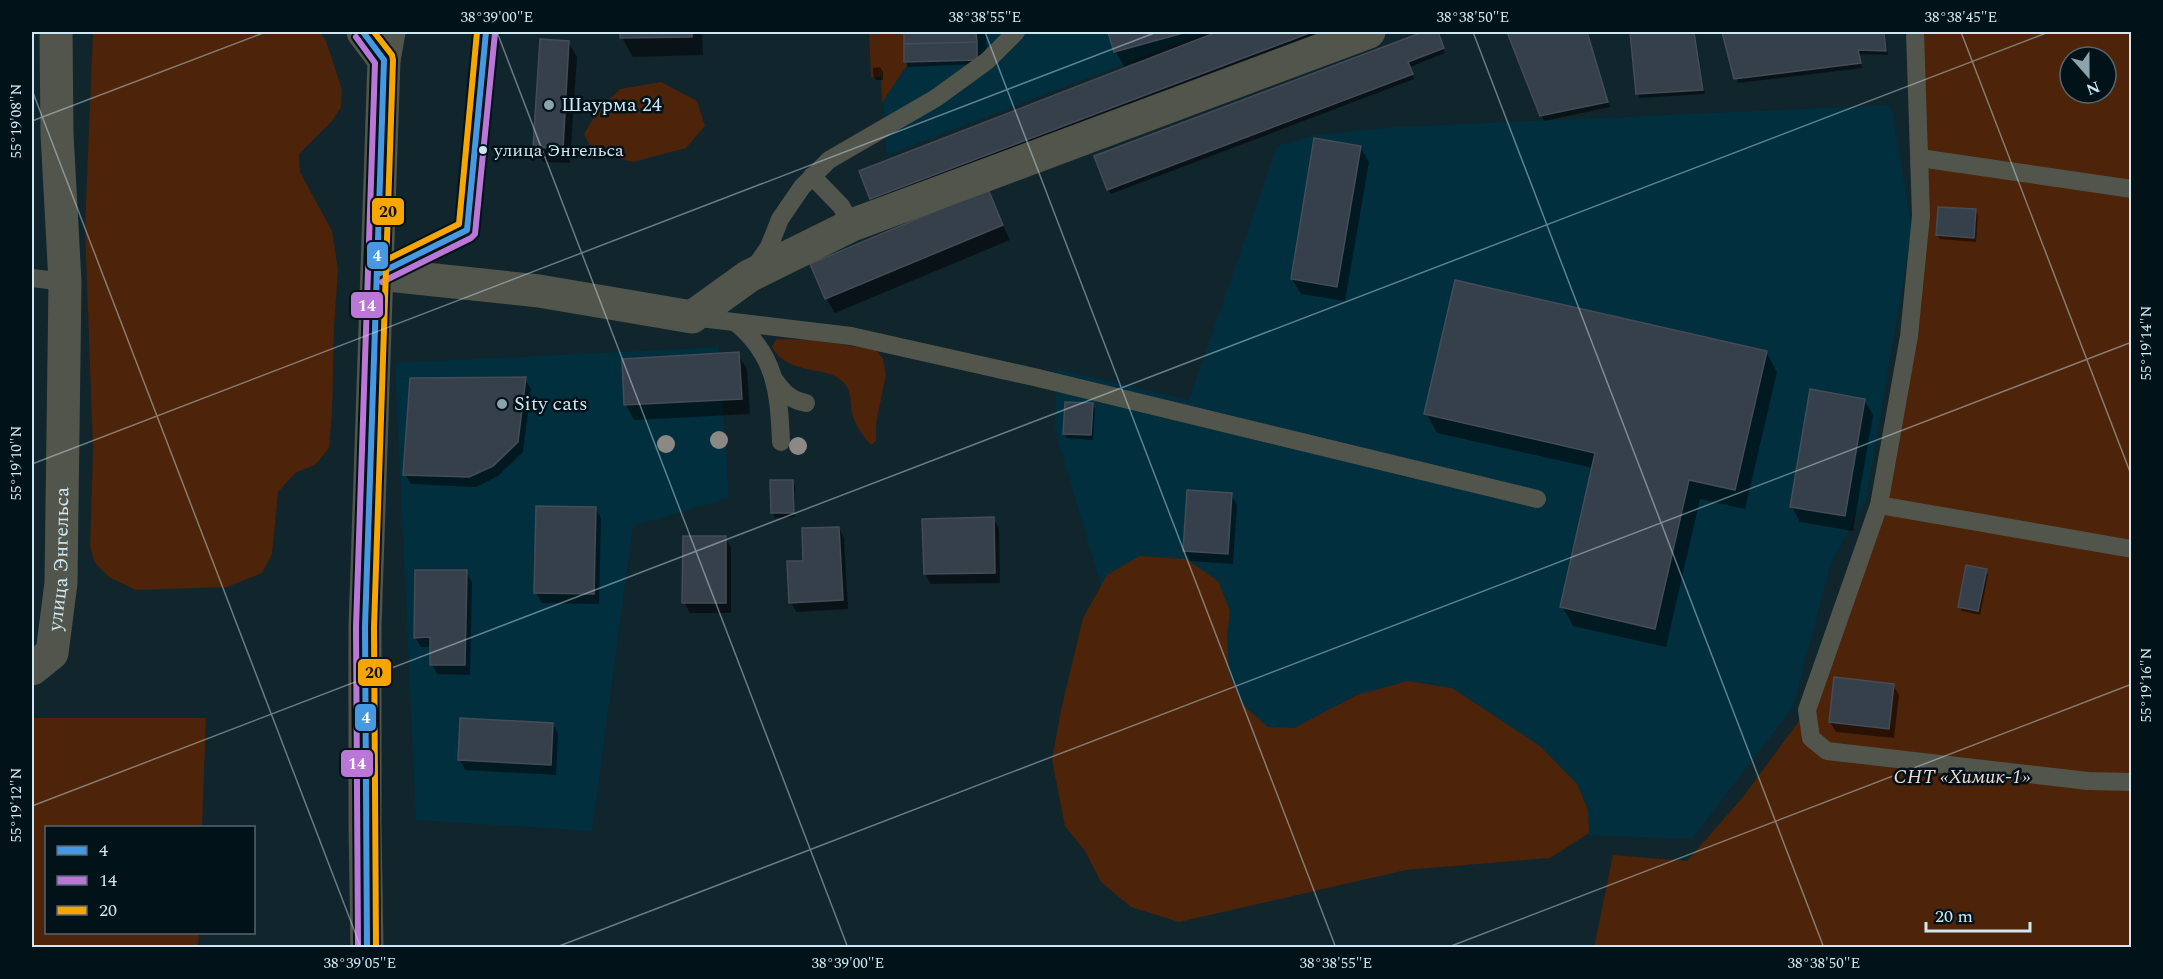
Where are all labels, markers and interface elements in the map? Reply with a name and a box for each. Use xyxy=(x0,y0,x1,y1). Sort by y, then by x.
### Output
text: 38°39'00"E xyxy=(461,6,533,29)
text: 38°38'55"E xyxy=(949,6,1021,29)
text: 38°38'50"E xyxy=(1437,6,1509,29)
text: 38°38'45"E xyxy=(1925,6,1997,29)
north arrow xyxy=(2058,45,2118,105)
text: N xyxy=(2083,75,2103,102)
text: 55°19'08"N xyxy=(5,83,28,159)
place label: Шаурма 24 xyxy=(561,90,662,120)
marker: Шаурма 24 xyxy=(542,98,556,112)
place label: улица Энгельса xyxy=(493,137,624,164)
marker: улица Энгельса xyxy=(477,144,489,156)
line badge: 20 xyxy=(371,197,405,226)
text: 20 xyxy=(379,200,397,224)
line badge: 4 xyxy=(366,241,389,270)
text: 4 xyxy=(373,244,382,268)
line badge: 14 xyxy=(350,291,384,319)
text: 14 xyxy=(358,294,376,318)
text: 55°19'14"N xyxy=(2135,305,2158,381)
place label: Sity cats xyxy=(514,389,588,419)
marker: Sity cats xyxy=(495,397,509,411)
text: 55°19'10"N xyxy=(5,425,28,501)
street label: улица Энгельса xyxy=(40,487,77,634)
text: 55°19'16"N xyxy=(2135,647,2158,723)
line badge: 20 xyxy=(357,658,392,687)
text: 20 xyxy=(365,661,383,685)
line badge: 4 xyxy=(354,703,377,732)
text: 4 xyxy=(362,706,371,730)
line badge: 14 xyxy=(340,749,374,778)
text: 14 xyxy=(348,752,366,776)
park label: СНТ «Химик-1» xyxy=(1894,762,2031,792)
text: 55°19'12"N xyxy=(5,767,28,843)
legend xyxy=(45,826,255,934)
text: 4 xyxy=(99,837,108,864)
text: 14 xyxy=(99,867,117,894)
scale bar xyxy=(1926,895,2030,933)
text: 20 xyxy=(99,897,117,924)
text: 20 m xyxy=(1935,903,1973,930)
text: 38°39'05"E xyxy=(324,952,396,975)
text: 38°39'00"E xyxy=(812,952,884,975)
text: 38°38'55"E xyxy=(1300,952,1372,975)
text: 38°38'50"E xyxy=(1788,952,1860,975)

